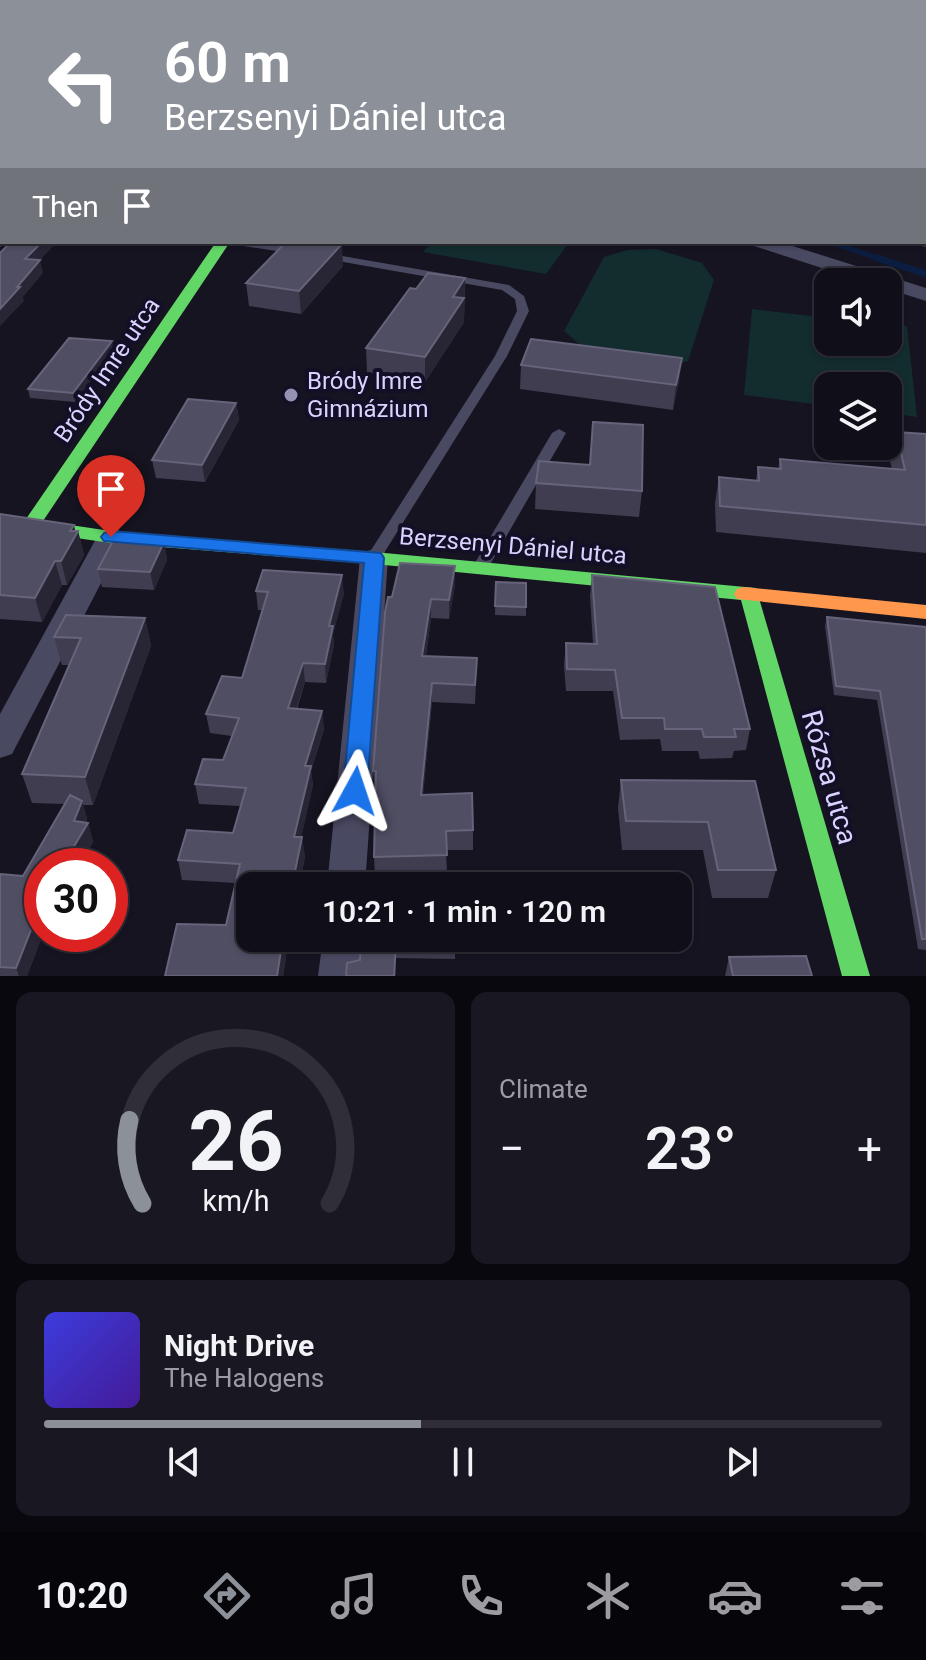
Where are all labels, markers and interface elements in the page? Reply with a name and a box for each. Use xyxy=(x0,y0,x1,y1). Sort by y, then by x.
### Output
text: 60 m xyxy=(164,30,291,96)
icon: left xyxy=(32,32,136,136)
text: Berzsenyi Dániel utca xyxy=(164,97,507,139)
icon: arrive xyxy=(115,184,159,228)
text: Then xyxy=(32,189,99,224)
map controls xyxy=(814,268,902,460)
button: sound xyxy=(814,268,902,356)
street label: Bródy Imre utca xyxy=(48,292,166,448)
place label: Bródy Imre Gimnázium xyxy=(307,367,429,423)
button: layers xyxy=(814,372,902,460)
marker: Bródy Imre Gimnázium xyxy=(282,386,300,404)
pin xyxy=(77,455,145,537)
icon: arrive xyxy=(89,467,133,511)
street label: Berzsenyi Dániel utca xyxy=(398,522,628,570)
street label: Rózsa utca xyxy=(795,706,864,848)
position arrow xyxy=(313,749,397,833)
speed limit sign: 30 xyxy=(24,848,128,952)
text: 10:21 · 1 min · 120 m xyxy=(322,894,606,929)
text: Climate xyxy=(499,1074,588,1104)
text: 26 xyxy=(188,1093,283,1190)
text: 23° xyxy=(645,1113,736,1184)
text: − xyxy=(499,1123,524,1175)
text: + xyxy=(857,1123,882,1175)
text: km/h xyxy=(202,1184,269,1218)
text: Night Drive xyxy=(164,1328,314,1363)
text: The Halogens xyxy=(164,1363,324,1393)
icon: previous xyxy=(162,1440,206,1484)
icon: pause xyxy=(441,1440,485,1484)
icon: next xyxy=(720,1440,764,1484)
icon: directions xyxy=(199,1568,255,1624)
icon: music xyxy=(326,1568,382,1624)
icon: phone xyxy=(453,1568,509,1624)
icon: climate xyxy=(580,1568,636,1624)
icon: car xyxy=(707,1568,763,1624)
icon: filters xyxy=(834,1568,890,1624)
text: 10:20 xyxy=(36,1575,128,1617)

